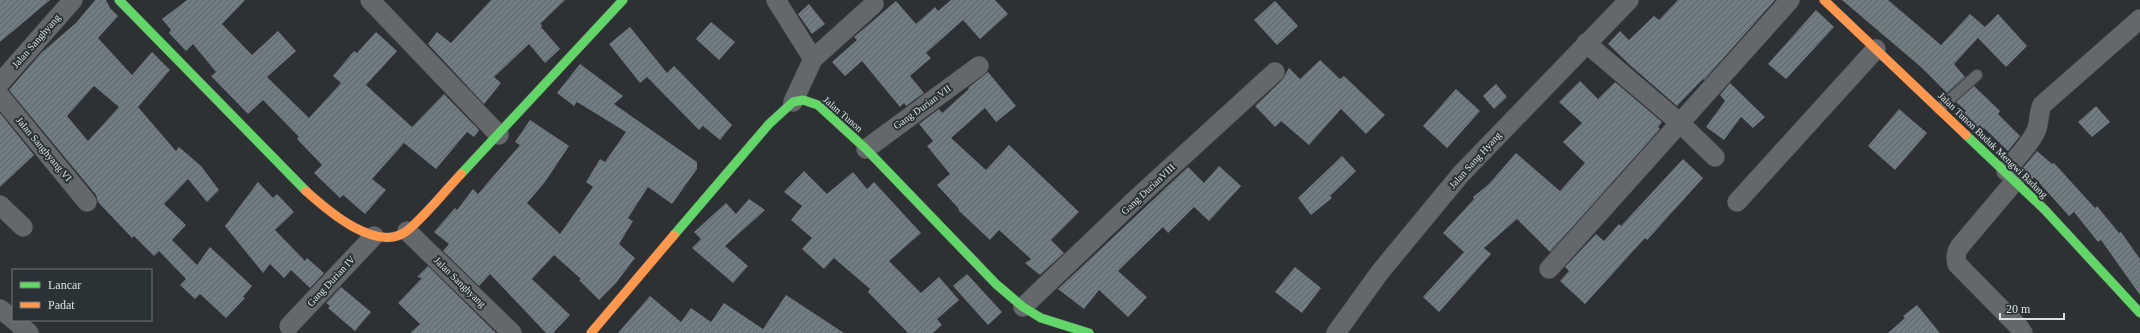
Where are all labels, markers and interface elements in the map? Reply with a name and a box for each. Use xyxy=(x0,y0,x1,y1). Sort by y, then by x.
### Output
street label: Jalan Sanghyang xyxy=(10,12,62,70)
street label: Gang Durian VII xyxy=(891,83,953,131)
street label: Jalan Tunon Buduk Mengwi Badung xyxy=(1936,90,2050,200)
street label: Jalan Tunon xyxy=(821,94,865,134)
street label: Jalan Sanghyang VI xyxy=(14,115,74,183)
street label: Jalan Sang Hyang xyxy=(1447,129,1503,191)
street label: Gang DurianVIII xyxy=(1119,161,1177,217)
street label: Gang Durian IV xyxy=(305,253,358,309)
street label: Jalan Sanghyang xyxy=(432,255,488,309)
legend xyxy=(12,269,152,321)
text: Lancar xyxy=(48,278,81,292)
scale bar xyxy=(2000,295,2064,321)
text: Padat xyxy=(48,298,75,312)
text: 20 m xyxy=(2006,302,2031,316)

